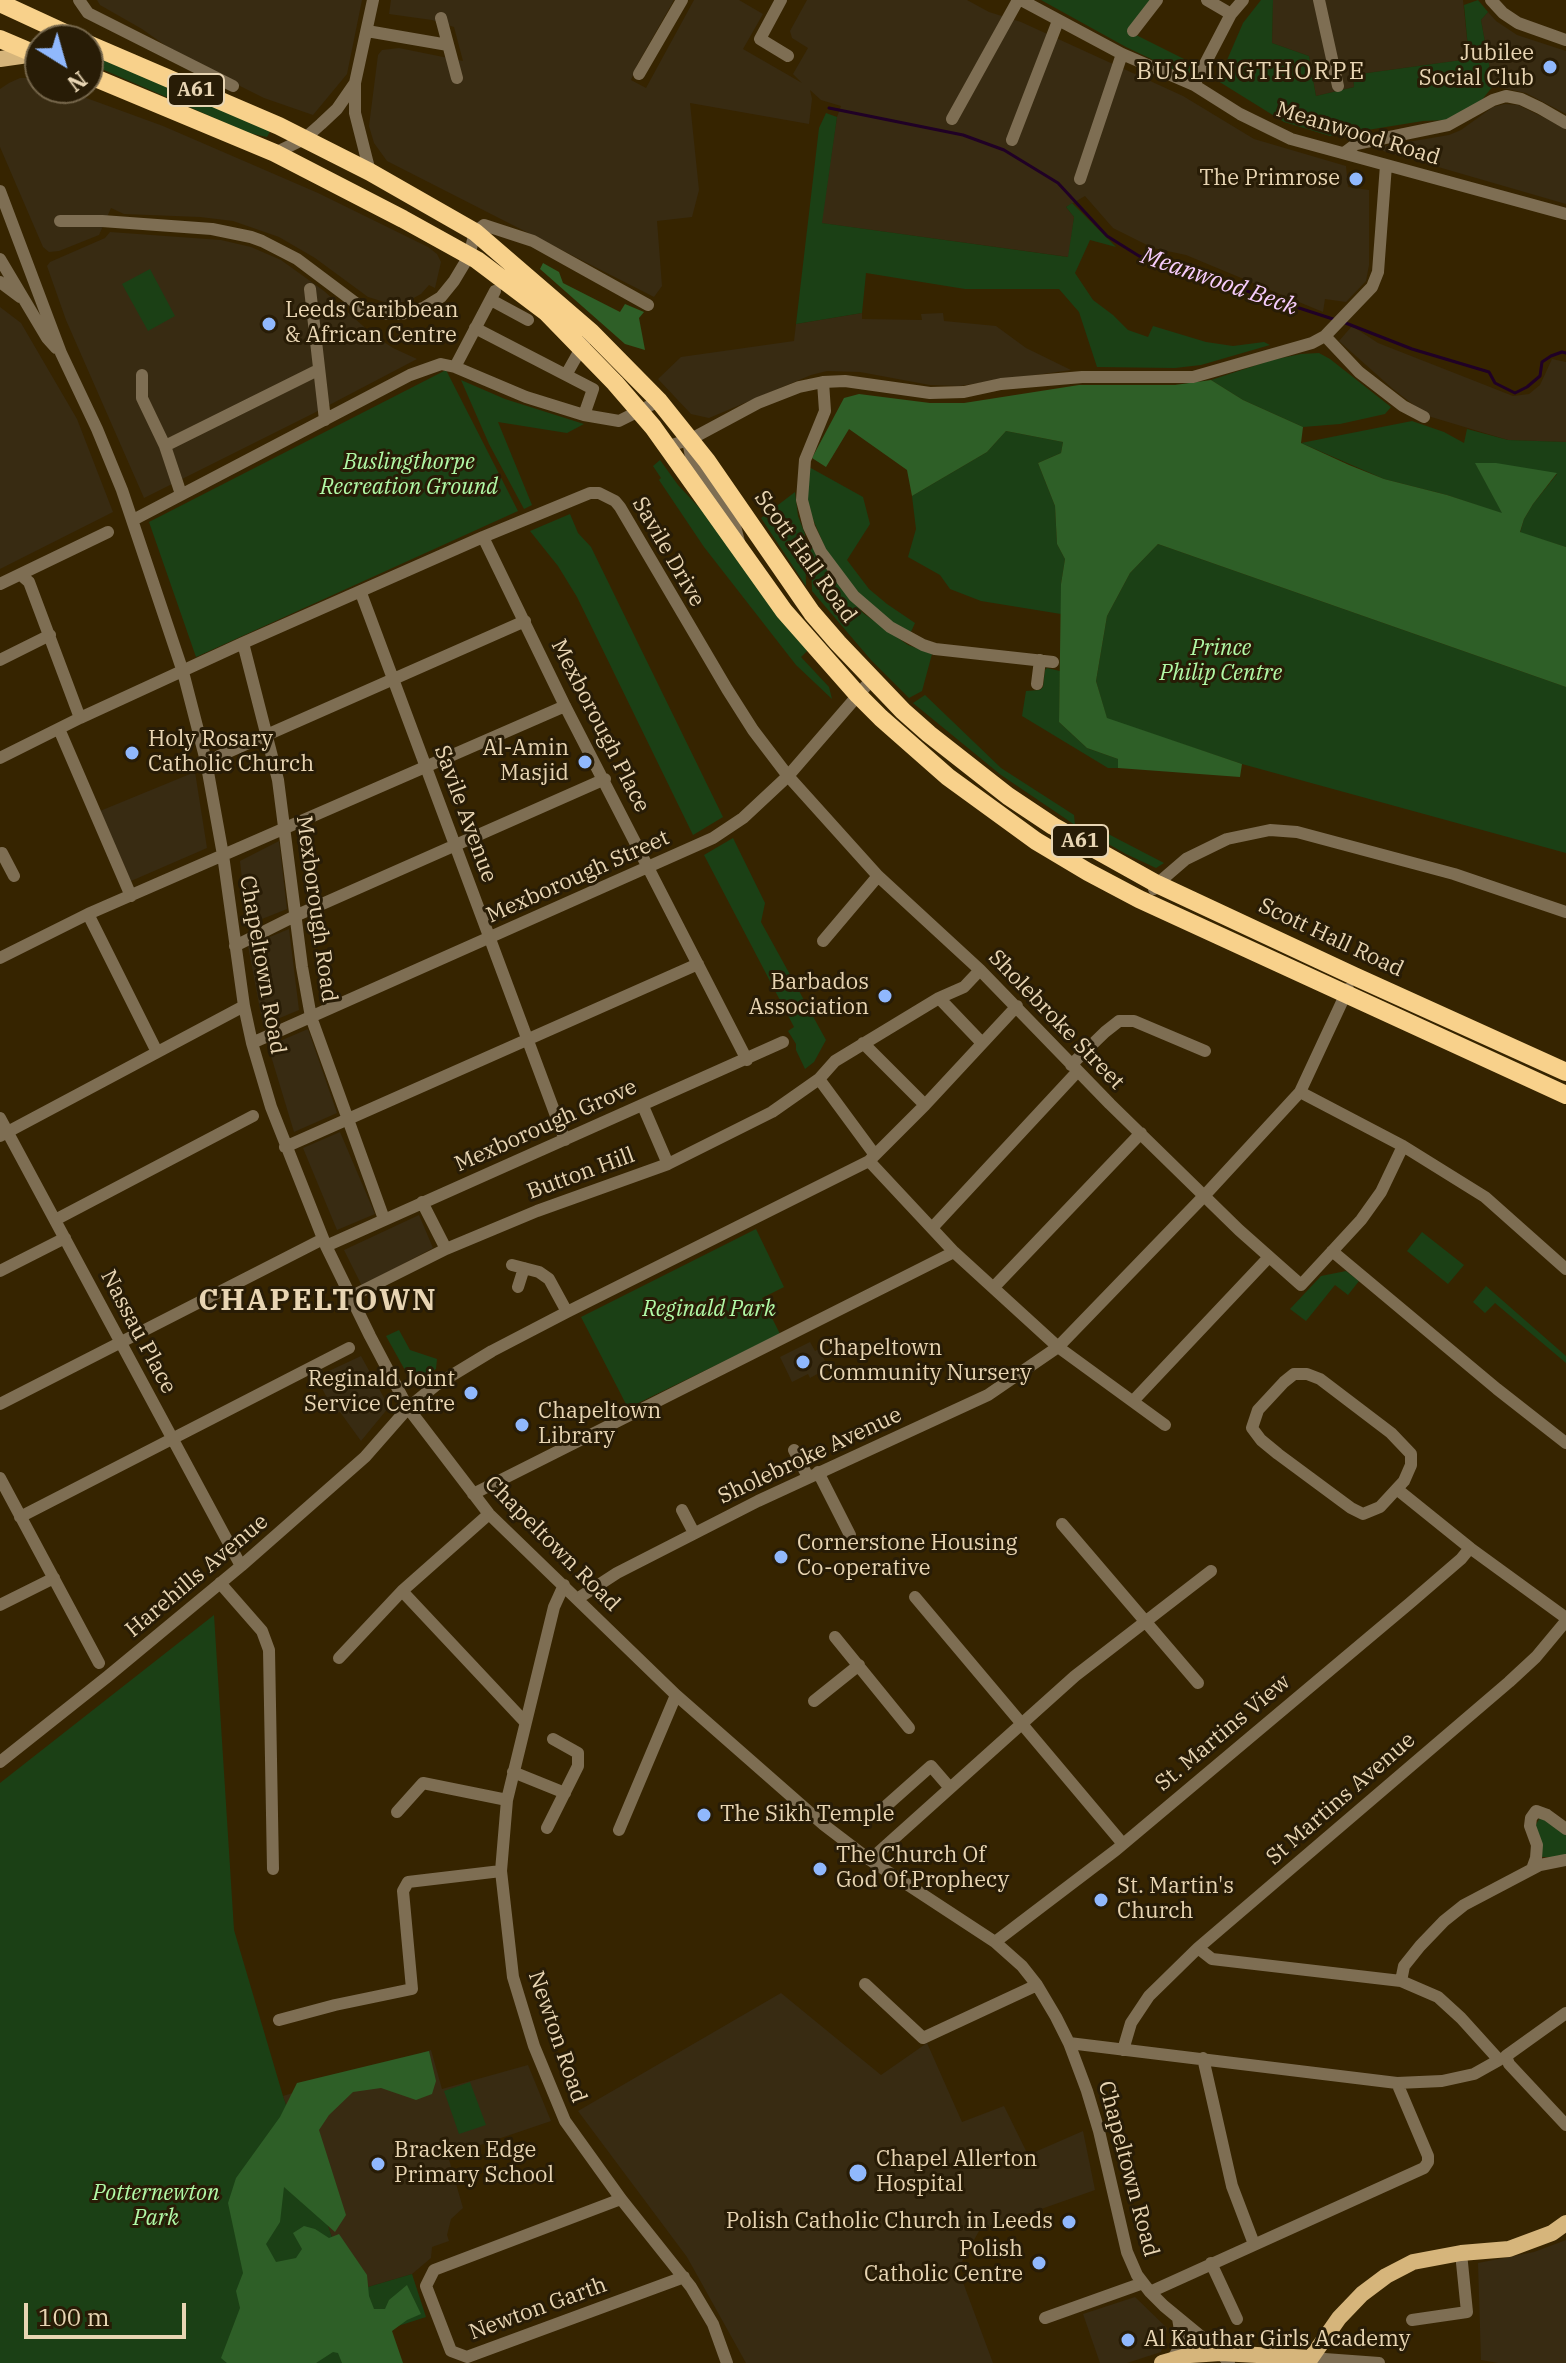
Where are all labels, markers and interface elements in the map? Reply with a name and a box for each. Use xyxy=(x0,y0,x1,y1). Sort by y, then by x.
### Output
north arrow xyxy=(24,24,104,104)
place label: Jubilee Social Club xyxy=(1419,41,1534,92)
district label: BUSLINGTHORPE xyxy=(1136,58,1366,86)
marker: Jubilee Social Club xyxy=(1541,58,1559,76)
text: N xyxy=(62,65,93,99)
road number: A61 xyxy=(168,74,224,106)
street label: Meanwood Road xyxy=(1273,96,1443,172)
place label: The Primrose xyxy=(1199,166,1340,192)
marker: The Primrose xyxy=(1347,170,1365,188)
water label: Meanwood Beck xyxy=(1137,242,1301,322)
place label: Leeds Caribbean & African Centre xyxy=(285,298,458,350)
marker: Leeds Caribbean & African Centre xyxy=(260,315,278,333)
park label: Buslingthorpe Recreation Ground xyxy=(320,450,498,502)
street label: Scott Hall Road xyxy=(748,486,862,628)
street label: Savile Drive xyxy=(626,492,710,612)
street label: Mexborough Place xyxy=(545,635,655,817)
park label: Prince Philip Centre xyxy=(1160,636,1282,688)
place label: Holy Rosary Catholic Church xyxy=(148,727,314,778)
place label: Al-Amin Masjid xyxy=(482,736,569,788)
street label: Savile Avenue xyxy=(428,742,502,886)
marker: Holy Rosary Catholic Church xyxy=(123,744,141,762)
marker: Al-Amin Masjid xyxy=(576,753,594,771)
street label: Mexborough Road xyxy=(290,814,342,1004)
street label: Mexborough Street xyxy=(483,825,673,929)
road number: A61 xyxy=(1052,825,1108,857)
street label: Chapeltown Road xyxy=(233,874,291,1056)
street label: Scott Hall Road xyxy=(1254,893,1408,983)
street label: Sholebroke Street xyxy=(983,945,1129,1095)
place label: Barbados Association xyxy=(749,970,869,1022)
marker: Barbados Association xyxy=(876,987,894,1005)
street label: Mexborough Grove xyxy=(451,1074,641,1178)
street label: Button Hill xyxy=(524,1142,638,1206)
street label: Nassau Place xyxy=(94,1266,182,1398)
district label: CHAPELTOWN xyxy=(198,1283,438,1319)
park label: Reginald Park xyxy=(642,1297,776,1323)
place label: Chapeltown Community Nursery xyxy=(819,1336,1032,1388)
marker: Chapeltown Community Nursery xyxy=(794,1353,812,1371)
place label: Reginald Joint Service Centre xyxy=(304,1367,455,1418)
marker: Reginald Joint Service Centre xyxy=(462,1384,480,1402)
place label: Chapeltown Library xyxy=(538,1399,661,1450)
street label: Sholebroke Avenue xyxy=(714,1402,906,1510)
marker: Chapeltown Library xyxy=(513,1416,531,1434)
street label: Chapeltown Road xyxy=(479,1471,625,1617)
street label: Harehills Avenue xyxy=(120,1509,274,1643)
place label: Cornerstone Housing Co-operative xyxy=(797,1531,1018,1582)
marker: Cornerstone Housing Co-operative xyxy=(772,1548,790,1566)
street label: St. Martins View xyxy=(1150,1669,1296,1797)
street label: St Martins Avenue xyxy=(1261,1727,1421,1871)
place label: The Sikh Temple xyxy=(720,1802,895,1828)
marker: The Sikh Temple xyxy=(695,1806,713,1824)
place label: The Church Of God Of Prophecy xyxy=(836,1843,1009,1894)
marker: The Church Of God Of Prophecy xyxy=(811,1860,829,1878)
place label: St. Martin's Church xyxy=(1117,1874,1234,1926)
marker: St. Martin's Church xyxy=(1092,1891,1110,1909)
street label: Newton Road xyxy=(522,1968,592,2106)
street label: Chapeltown Road xyxy=(1092,2078,1164,2260)
place label: Bracken Edge Primary School xyxy=(394,2138,554,2190)
place label: Chapel Allerton Hospital xyxy=(876,2147,1037,2198)
marker: Bracken Edge Primary School xyxy=(369,2155,387,2173)
marker: Chapel Allerton Hospital xyxy=(847,2162,869,2184)
park label: Potternewton Park xyxy=(93,2181,219,2232)
place label: Polish Catholic Church in Leeds xyxy=(726,2209,1053,2235)
marker: Polish Catholic Church in Leeds xyxy=(1060,2213,1078,2231)
place label: Polish Catholic Centre xyxy=(864,2237,1023,2288)
marker: Polish Catholic Centre xyxy=(1030,2254,1048,2272)
street label: Newton Garth xyxy=(465,2272,611,2346)
scale bar xyxy=(28,2287,190,2337)
text: 100 m xyxy=(38,2301,110,2333)
place label: Al Kauthar Girls Academy xyxy=(1144,2327,1411,2353)
marker: Al Kauthar Girls Academy xyxy=(1119,2331,1137,2349)

